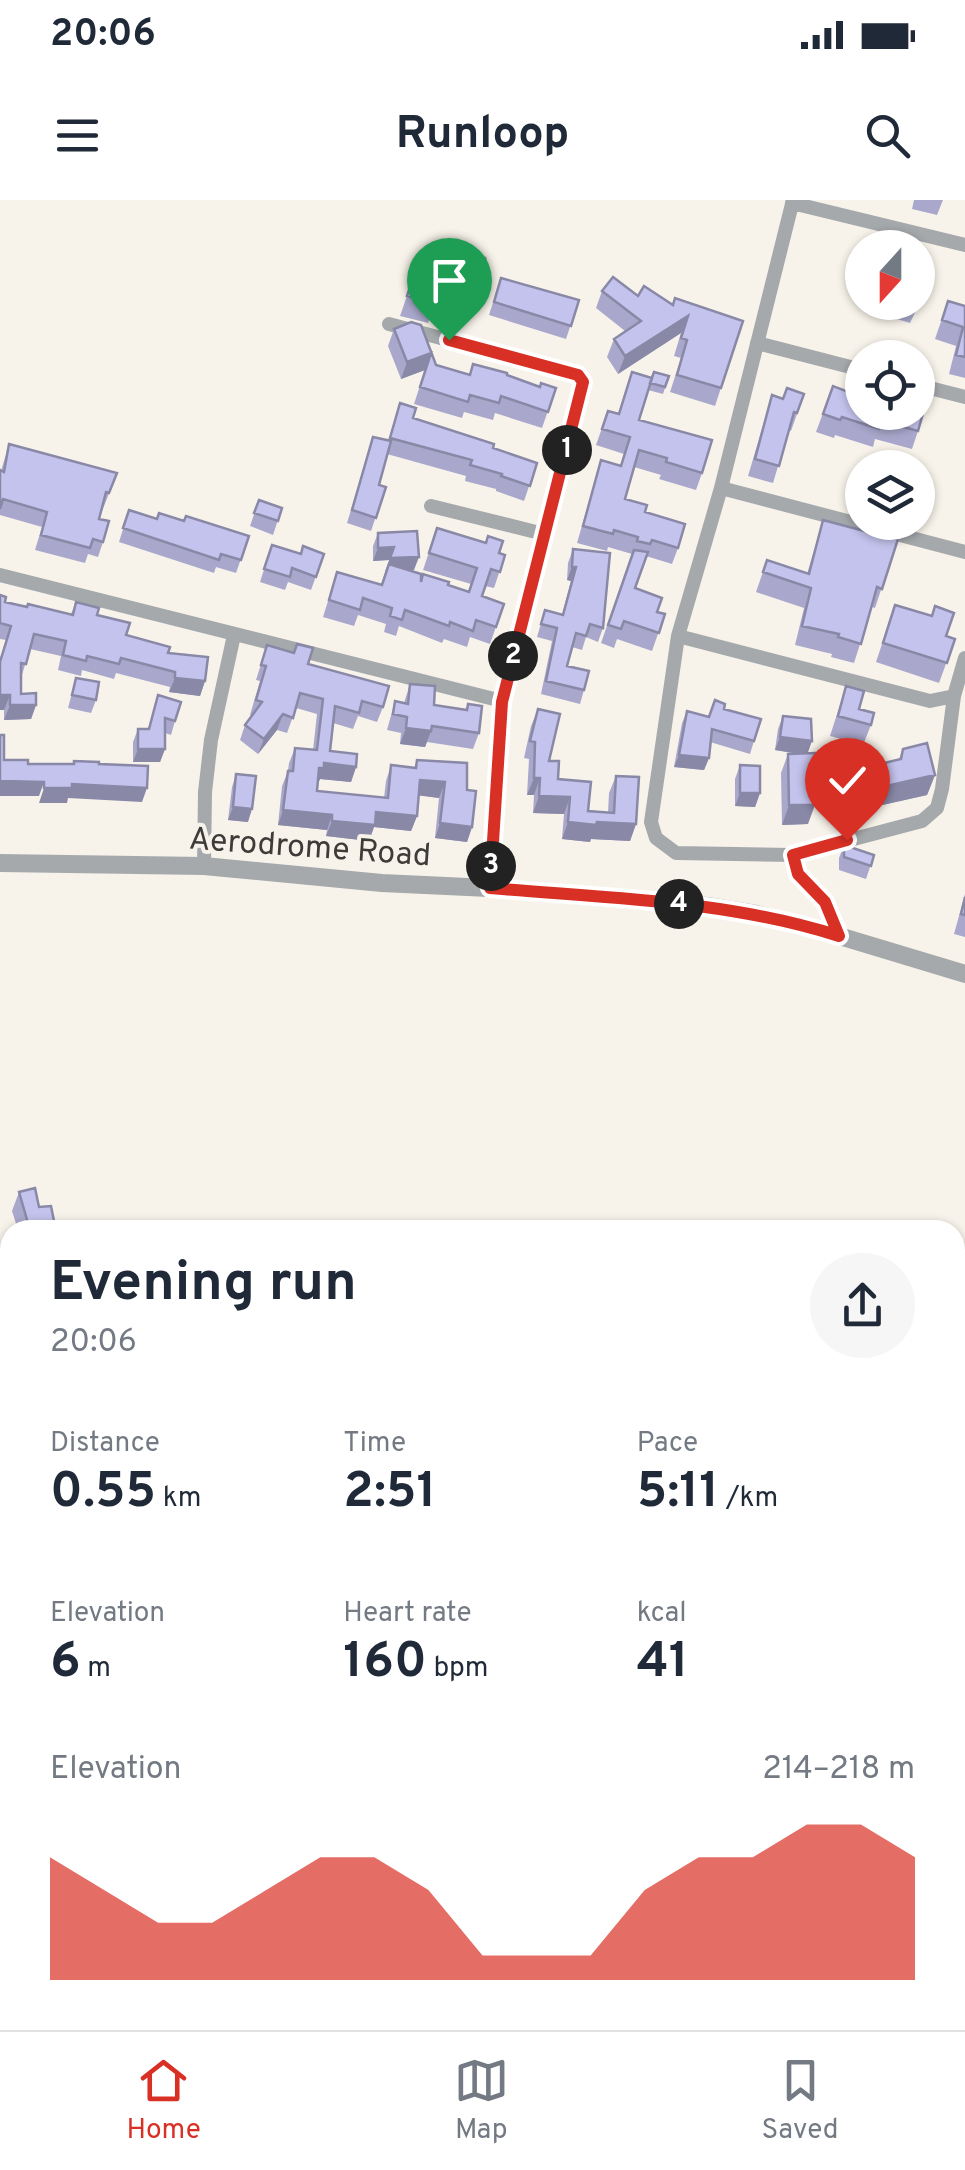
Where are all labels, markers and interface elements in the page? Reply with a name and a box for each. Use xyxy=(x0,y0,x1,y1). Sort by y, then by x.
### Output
text: 20:06 xyxy=(50,11,156,60)
text: Runloop xyxy=(396,107,569,164)
icon: menu xyxy=(50,108,105,163)
icon: search xyxy=(860,108,915,163)
north arrow xyxy=(845,230,935,320)
map controls xyxy=(845,230,935,540)
pin xyxy=(407,238,492,341)
icon: arrive xyxy=(422,253,477,308)
button: locate xyxy=(845,340,935,430)
pin: 1 xyxy=(542,425,592,475)
text: 1 xyxy=(561,432,573,468)
button: layers xyxy=(845,450,935,540)
pin: 2 xyxy=(488,631,538,681)
text: 2 xyxy=(504,638,522,674)
pin xyxy=(805,738,890,841)
icon: check xyxy=(820,753,875,808)
street label: Aerodrome Road xyxy=(187,821,432,877)
pin: 3 xyxy=(466,841,516,891)
text: 3 xyxy=(483,848,499,884)
pin: 4 xyxy=(654,879,704,929)
text: 4 xyxy=(670,886,688,922)
text: Evening run xyxy=(50,1250,357,1320)
button: share xyxy=(810,1253,915,1358)
text: 20:06 xyxy=(50,1323,137,1363)
text: Distance xyxy=(50,1426,160,1462)
text: Time xyxy=(343,1426,406,1462)
text: Pace xyxy=(637,1426,698,1462)
text: 0.55 xyxy=(50,1462,156,1525)
text: 2:51 xyxy=(343,1462,437,1525)
text: 5:11 xyxy=(637,1462,719,1525)
text: km xyxy=(156,1481,202,1517)
text: /km xyxy=(719,1481,778,1517)
text: Elevation xyxy=(50,1596,165,1632)
text: Heart rate xyxy=(343,1596,471,1632)
text: kcal xyxy=(637,1596,686,1632)
text: 6 xyxy=(50,1632,81,1695)
text: 160 xyxy=(343,1632,427,1695)
text: 41 xyxy=(637,1632,689,1695)
text: m xyxy=(81,1651,111,1687)
text: bpm xyxy=(427,1651,489,1687)
text: Elevation xyxy=(50,1750,182,1790)
text: 214–218 m xyxy=(762,1750,915,1790)
tab: Home xyxy=(126,2053,201,2149)
tab: Map xyxy=(454,2053,509,2149)
tab: Saved xyxy=(762,2053,839,2149)

